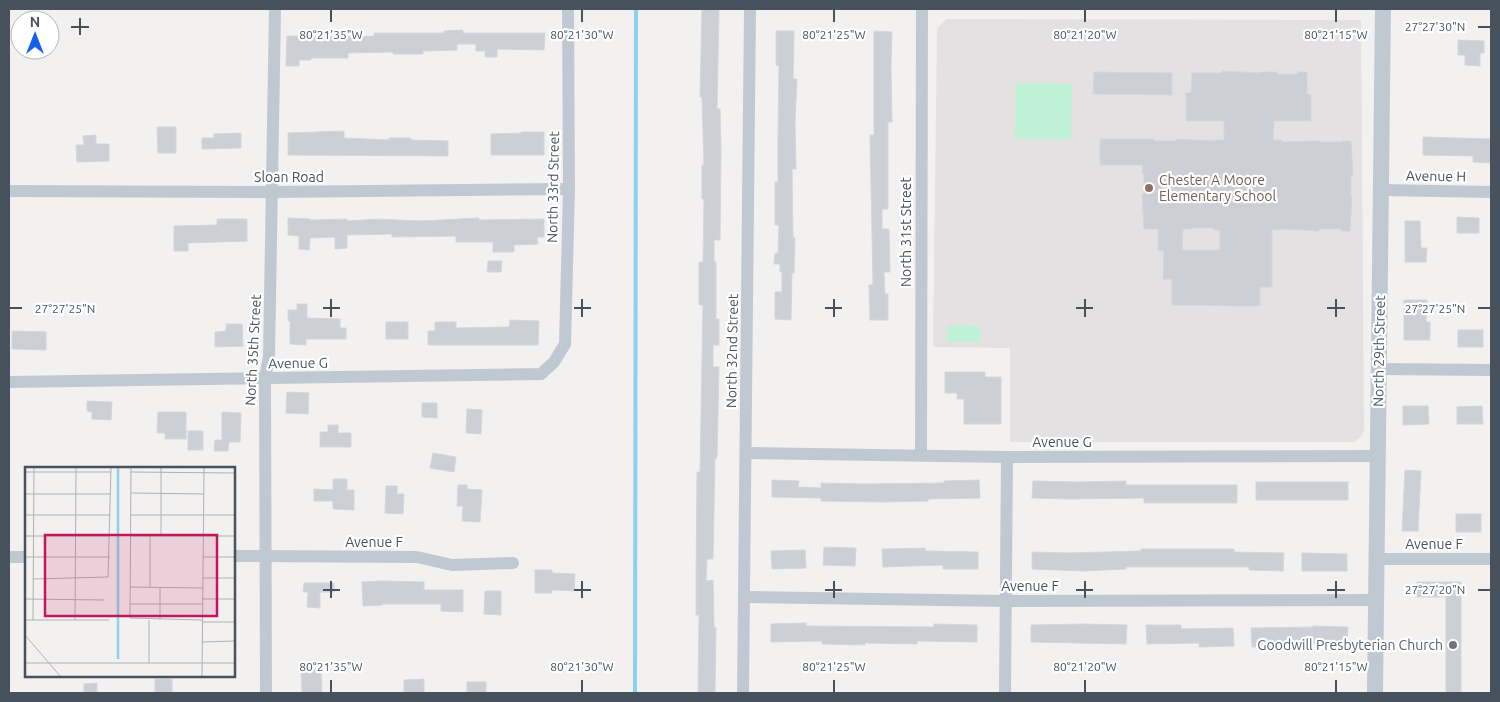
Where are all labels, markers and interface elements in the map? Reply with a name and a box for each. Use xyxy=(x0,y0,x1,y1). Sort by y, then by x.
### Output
north arrow xyxy=(10,10,60,60)
text: N xyxy=(30,14,40,30)
text: 27°27'30"N xyxy=(1405,20,1465,33)
text: 80°21'35"W xyxy=(299,28,363,41)
text: 80°21'30"W xyxy=(550,28,614,41)
text: 80°21'25"W xyxy=(802,28,866,41)
text: 80°21'20"W xyxy=(1053,28,1117,41)
text: 80°21'15"W xyxy=(1304,28,1368,41)
street label: North 33rd Street xyxy=(544,130,562,243)
street label: Avenue H xyxy=(1406,167,1466,185)
street label: Sloan Road xyxy=(254,169,324,185)
place label: Chester A Moore Elementary School xyxy=(1159,172,1277,204)
street label: North 31st Street xyxy=(898,177,914,287)
marker: Chester A Moore Elementary School xyxy=(1143,182,1155,194)
street label: North 35th Street xyxy=(242,293,264,406)
street label: North 32nd Street xyxy=(723,293,741,408)
street label: North 29th Street xyxy=(1370,294,1388,407)
text: 27°27'25"N xyxy=(35,302,95,315)
text: 27°27'25"N xyxy=(1405,302,1465,315)
street label: Avenue G xyxy=(268,354,328,372)
street label: Avenue G xyxy=(1032,434,1092,450)
inset map xyxy=(25,467,235,677)
street label: Avenue F xyxy=(345,534,403,550)
street label: Avenue F xyxy=(1405,536,1463,552)
street label: Avenue F xyxy=(1001,578,1059,594)
text: 27°27'20"N xyxy=(1405,583,1465,596)
place label: Goodwill Presbyterian Church xyxy=(1257,637,1443,653)
marker: Goodwill Presbyterian Church xyxy=(1447,639,1459,651)
text: 80°21'35"W xyxy=(299,660,363,673)
text: 80°21'30"W xyxy=(550,660,614,673)
text: 80°21'25"W xyxy=(802,660,866,673)
text: 80°21'20"W xyxy=(1053,660,1117,673)
text: 80°21'15"W xyxy=(1304,660,1368,673)

